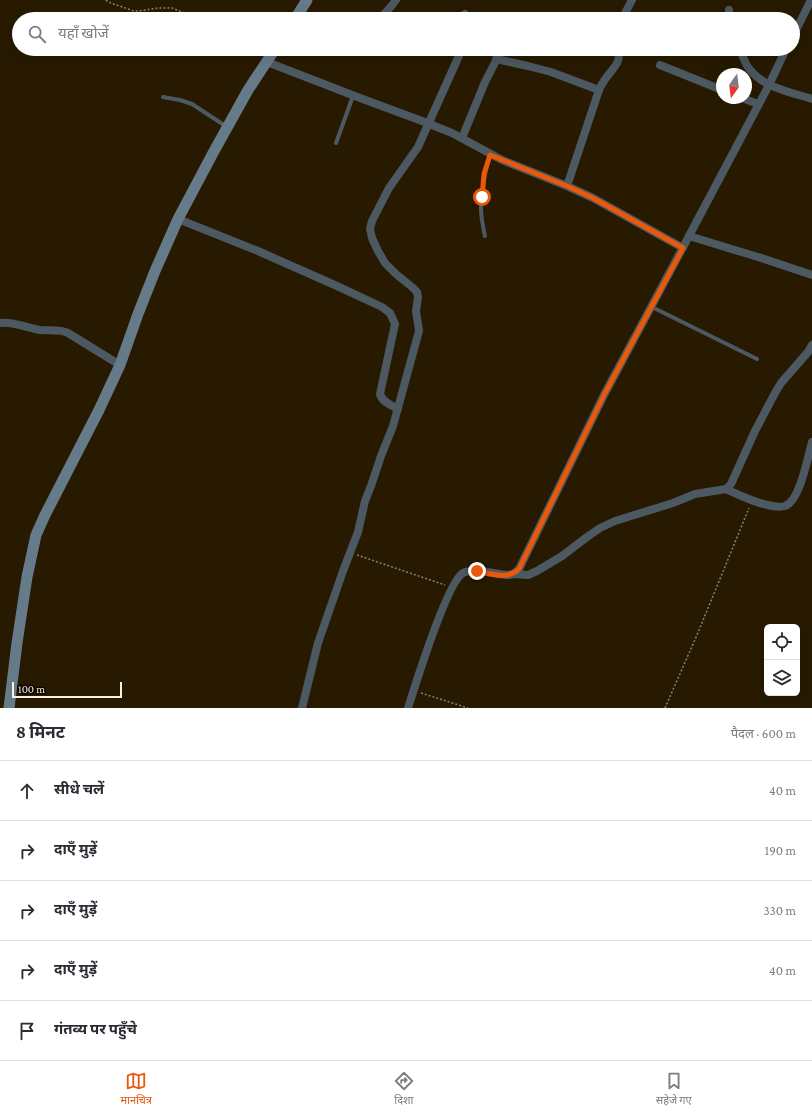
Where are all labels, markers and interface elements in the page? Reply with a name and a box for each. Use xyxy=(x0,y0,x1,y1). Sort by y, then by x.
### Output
search box xyxy=(12,12,800,56)
icon: search xyxy=(26,23,48,45)
text: यहाँ खोजें xyxy=(58,25,109,41)
north arrow xyxy=(716,68,752,104)
route start xyxy=(473,188,491,206)
route end xyxy=(468,562,486,580)
map controls xyxy=(764,624,800,696)
button: locate xyxy=(764,624,800,660)
button: layers xyxy=(764,660,800,696)
scale bar xyxy=(12,680,122,699)
text: 100 m xyxy=(18,683,45,695)
text: 8 मिनट xyxy=(16,723,65,742)
text: पैदल · 600 m xyxy=(731,726,796,741)
icon: ahead xyxy=(16,780,38,802)
text: सीधे चलें xyxy=(54,781,104,797)
text: 40 m xyxy=(769,783,796,798)
icon: right xyxy=(16,840,38,862)
text: दाएँ मुड़ें xyxy=(54,841,97,857)
text: 190 m xyxy=(765,843,796,858)
icon: right xyxy=(16,900,38,922)
text: दाएँ मुड़ें xyxy=(54,901,97,917)
text: 330 m xyxy=(763,903,796,918)
icon: right xyxy=(16,960,38,982)
text: दाएँ मुड़ें xyxy=(54,961,97,977)
text: 40 m xyxy=(769,963,796,978)
icon: arrive xyxy=(16,1020,38,1042)
text: गंतव्य पर पहुँचे xyxy=(54,1021,137,1037)
tab: मानचित्र xyxy=(120,1070,152,1108)
tab: दिशा xyxy=(393,1070,415,1108)
tab: सहेजे गए xyxy=(656,1070,692,1108)

